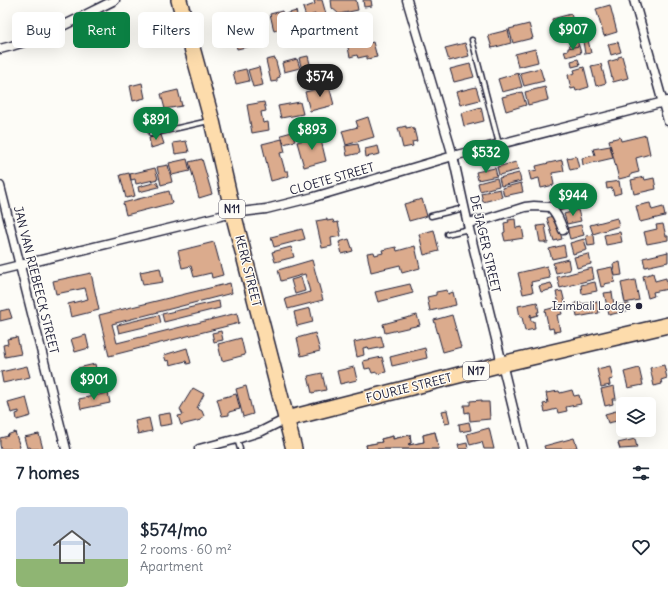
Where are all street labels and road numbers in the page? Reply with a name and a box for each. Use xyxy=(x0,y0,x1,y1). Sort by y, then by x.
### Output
street label: CLOETE STREET xyxy=(288,159,376,198)
street label: DE JAGER STREET xyxy=(467,194,504,294)
road number: N11 xyxy=(219,200,245,218)
street label: JAN VAN RIEBEECK STREET xyxy=(11,204,62,355)
street label: KERK STREET xyxy=(232,234,265,308)
road number: N17 xyxy=(463,362,489,380)
street label: FOURIE STREET xyxy=(364,370,453,405)

